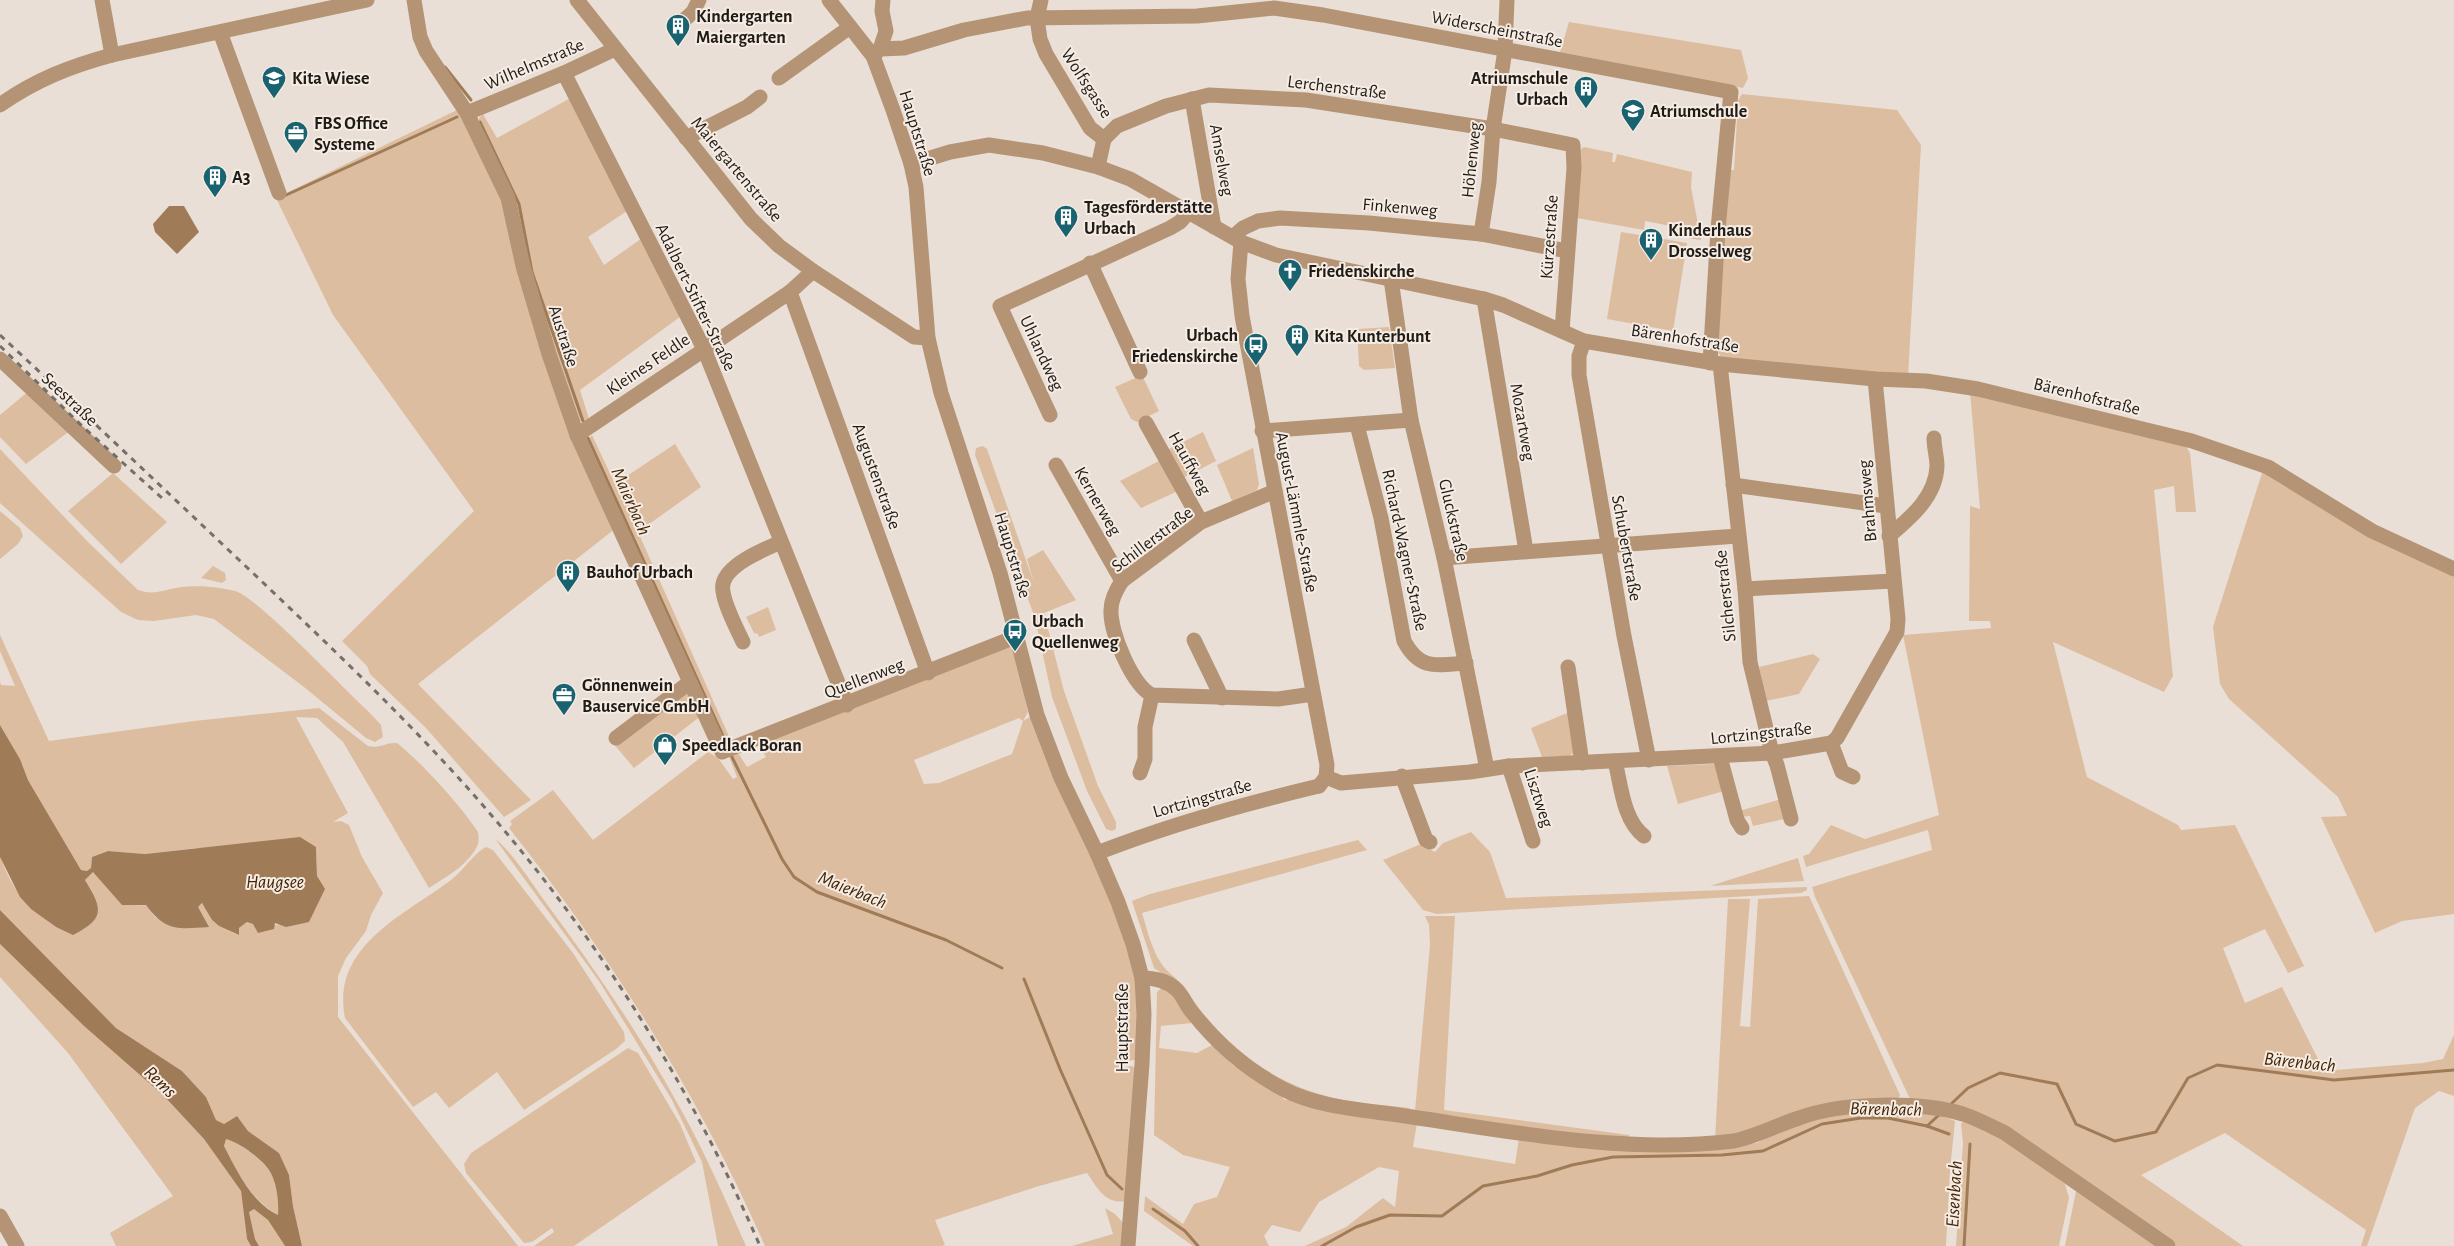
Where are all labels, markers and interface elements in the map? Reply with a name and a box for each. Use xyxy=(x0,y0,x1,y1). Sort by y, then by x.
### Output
place label: Kindergarten Maiergarten xyxy=(696,8,793,47)
street label: Widerscheinstraße xyxy=(1430,8,1564,52)
building icon: Kindergarten Maiergarten xyxy=(665,13,691,47)
street label: Wilhelmstraße xyxy=(482,36,587,94)
street label: Wolfsgasse xyxy=(1057,45,1115,122)
school or university icon: Kita Wiese xyxy=(261,65,287,99)
place label: Kita Wiese xyxy=(292,70,370,88)
place label: Atriumschule Urbach xyxy=(1471,70,1568,109)
street label: Lerchenstraße xyxy=(1286,73,1388,103)
building icon: Atriumschule Urbach xyxy=(1573,75,1599,109)
street label: Hauptstraße xyxy=(895,88,939,178)
school or university icon: Atriumschule xyxy=(1620,98,1646,132)
place label: Atriumschule xyxy=(1650,103,1747,121)
street label: Maiergartenstraße xyxy=(687,114,785,226)
place label: FBS Office Systeme xyxy=(314,115,388,154)
office icon: FBS Office Systeme xyxy=(283,120,309,154)
street label: Höhenweg xyxy=(1459,121,1485,199)
street label: Amselweg xyxy=(1206,123,1236,198)
building icon: A3 xyxy=(202,164,228,198)
place label: A3 xyxy=(232,169,251,187)
street label: Kürzestraße xyxy=(1538,194,1562,280)
street label: Finkenweg xyxy=(1362,196,1438,220)
place label: Tagesförderstätte Urbach xyxy=(1084,199,1212,238)
building icon: Tagesförderstätte Urbach xyxy=(1053,204,1079,238)
street label: Adalbert-Stifter-Straße xyxy=(652,221,739,374)
place label: Kinderhaus Drosselweg xyxy=(1668,222,1753,261)
building icon: Kinderhaus Drosselweg xyxy=(1638,227,1664,261)
church icon: Friedenskirche xyxy=(1277,258,1303,292)
place label: Friedenskirche xyxy=(1308,263,1414,281)
street label: Austraße xyxy=(545,303,581,369)
street label: Uhlandweg xyxy=(1016,313,1066,394)
street label: Bärenhofstraße xyxy=(1630,322,1740,356)
building icon: Kita Kunterbunt xyxy=(1284,323,1310,357)
place label: Urbach Friedenskirche xyxy=(1132,327,1238,366)
place label: Kita Kunterbunt xyxy=(1314,328,1431,346)
street label: Kleines Feldle xyxy=(604,330,693,399)
bus stop icon: Urbach Friedenskirche xyxy=(1243,332,1269,366)
street label: Seestraße xyxy=(38,369,101,430)
street label: Bärenhofstraße xyxy=(2032,375,2142,419)
street label: Mozartweg xyxy=(1506,382,1538,463)
street label: Augustenstraße xyxy=(849,421,904,532)
street label: Hauffweg xyxy=(1164,429,1214,498)
street label: August-Lämmle-Straße xyxy=(1272,430,1320,594)
street label: Brahmsweg xyxy=(1855,459,1881,543)
street label: Kernerweg xyxy=(1070,464,1124,539)
water label: Maierbach xyxy=(607,465,654,538)
street label: Richard-Wagner-Straße xyxy=(1378,468,1430,633)
street label: Gluckstraße xyxy=(1435,477,1471,563)
street label: Schubertstraße xyxy=(1608,494,1644,603)
street label: Schillerstraße xyxy=(1109,504,1197,576)
street label: Hauptstraße xyxy=(990,510,1034,600)
street label: Silcherstraße xyxy=(1712,549,1740,643)
building icon: Bauhof Urbach xyxy=(555,559,581,593)
place label: Bauhof Urbach xyxy=(586,564,693,582)
place label: Urbach Quellenweg xyxy=(1032,613,1119,652)
bus stop icon: Urbach Quellenweg xyxy=(1002,618,1028,652)
street label: Quellenweg xyxy=(822,655,907,702)
place label: Gönnenwein Bauservice GmbH xyxy=(582,677,710,716)
office icon: Gönnenwein Bauservice GmbH xyxy=(551,682,577,716)
street label: Lortzingstraße xyxy=(1709,720,1813,748)
shop icon: Speedlack Boran xyxy=(652,732,678,766)
place label: Speedlack Boran xyxy=(682,737,802,755)
street label: Lisztweg xyxy=(1520,767,1556,830)
street label: Lortzingstraße xyxy=(1151,776,1254,822)
water label: Maierbach xyxy=(816,868,889,913)
water label: Haugsee xyxy=(246,873,304,892)
street label: Hauptstraße xyxy=(1114,984,1132,1072)
water label: Bärenbach xyxy=(2263,1049,2337,1076)
water label: Rems xyxy=(140,1063,180,1101)
water label: Bärenbach xyxy=(1850,1099,1922,1120)
water label: Eisenbach xyxy=(1943,1160,1966,1228)

